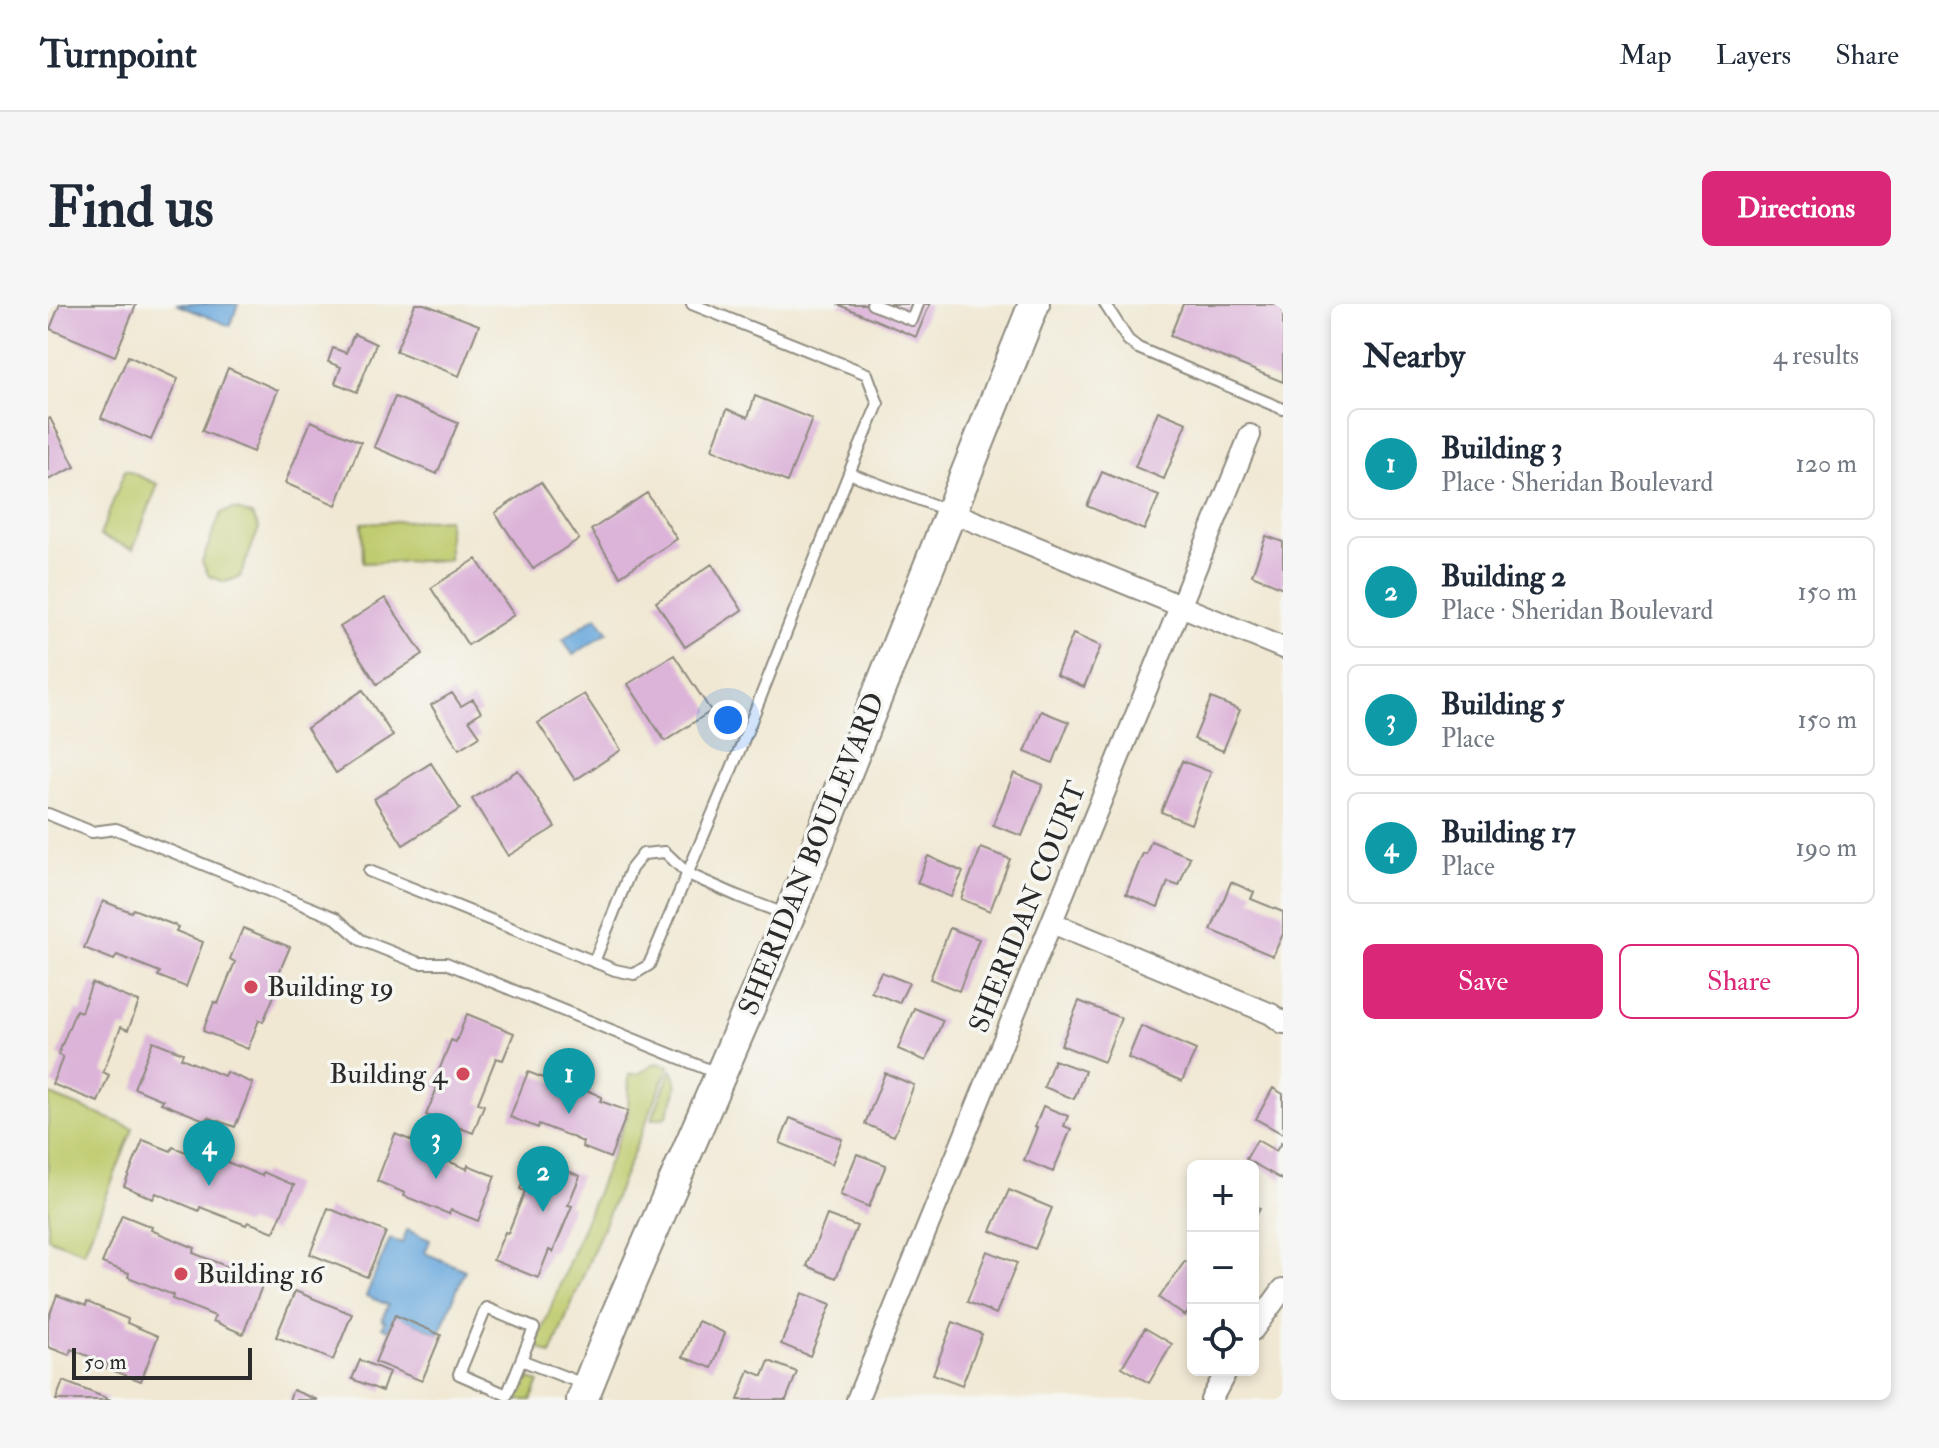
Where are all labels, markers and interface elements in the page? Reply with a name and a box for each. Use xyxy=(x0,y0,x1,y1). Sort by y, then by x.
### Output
text: Turnpoint xyxy=(40,31,197,79)
text: Map xyxy=(1619,38,1672,73)
text: Layers xyxy=(1716,38,1791,73)
text: Share xyxy=(1835,38,1899,73)
button: Directions xyxy=(1702,171,1891,246)
text: Find us xyxy=(48,173,214,244)
text: Nearby xyxy=(1363,335,1465,378)
text: 4 results xyxy=(1773,340,1859,372)
text: Building 3 xyxy=(1441,430,1563,467)
text: 1 xyxy=(1386,448,1396,480)
text: 120 m xyxy=(1796,448,1857,480)
text: Place · Sheridan Boulevard xyxy=(1441,467,1713,499)
text: Building 2 xyxy=(1441,558,1566,595)
text: 2 xyxy=(1384,576,1398,608)
text: 150 m xyxy=(1798,576,1857,608)
text: Place · Sheridan Boulevard xyxy=(1441,595,1713,627)
text: Building 5 xyxy=(1441,686,1564,723)
street label: SHERIDAN BOULEVARD xyxy=(731,688,893,1020)
your location xyxy=(708,700,748,740)
text: 3 xyxy=(1386,704,1396,736)
text: 150 m xyxy=(1798,704,1857,736)
text: Place xyxy=(1441,723,1495,755)
street label: SHERIDAN COURT xyxy=(962,776,1094,1038)
text: Building 17 xyxy=(1441,814,1576,851)
text: 4 xyxy=(1384,832,1398,864)
text: 190 m xyxy=(1796,832,1857,864)
text: Place xyxy=(1441,851,1495,883)
button: Save xyxy=(1363,944,1603,1019)
button: Share xyxy=(1619,944,1859,1019)
place label: Building 19 xyxy=(267,970,394,1005)
marker: Building 19 xyxy=(242,978,260,996)
pin: 1 xyxy=(543,1048,595,1114)
place label: Building 4 xyxy=(329,1057,449,1092)
marker: Building 4 xyxy=(454,1065,472,1083)
pin: 3 xyxy=(410,1113,462,1179)
pin: 4 xyxy=(183,1120,235,1186)
pin: 2 xyxy=(517,1146,569,1212)
map controls xyxy=(1187,1160,1259,1376)
button: + xyxy=(1187,1160,1259,1232)
button: − xyxy=(1187,1232,1259,1304)
place label: Building 16 xyxy=(197,1257,326,1292)
marker: Building 16 xyxy=(172,1265,190,1283)
button: locate xyxy=(1187,1304,1259,1376)
scale bar xyxy=(72,1344,252,1380)
text: 50 m xyxy=(84,1348,126,1376)

